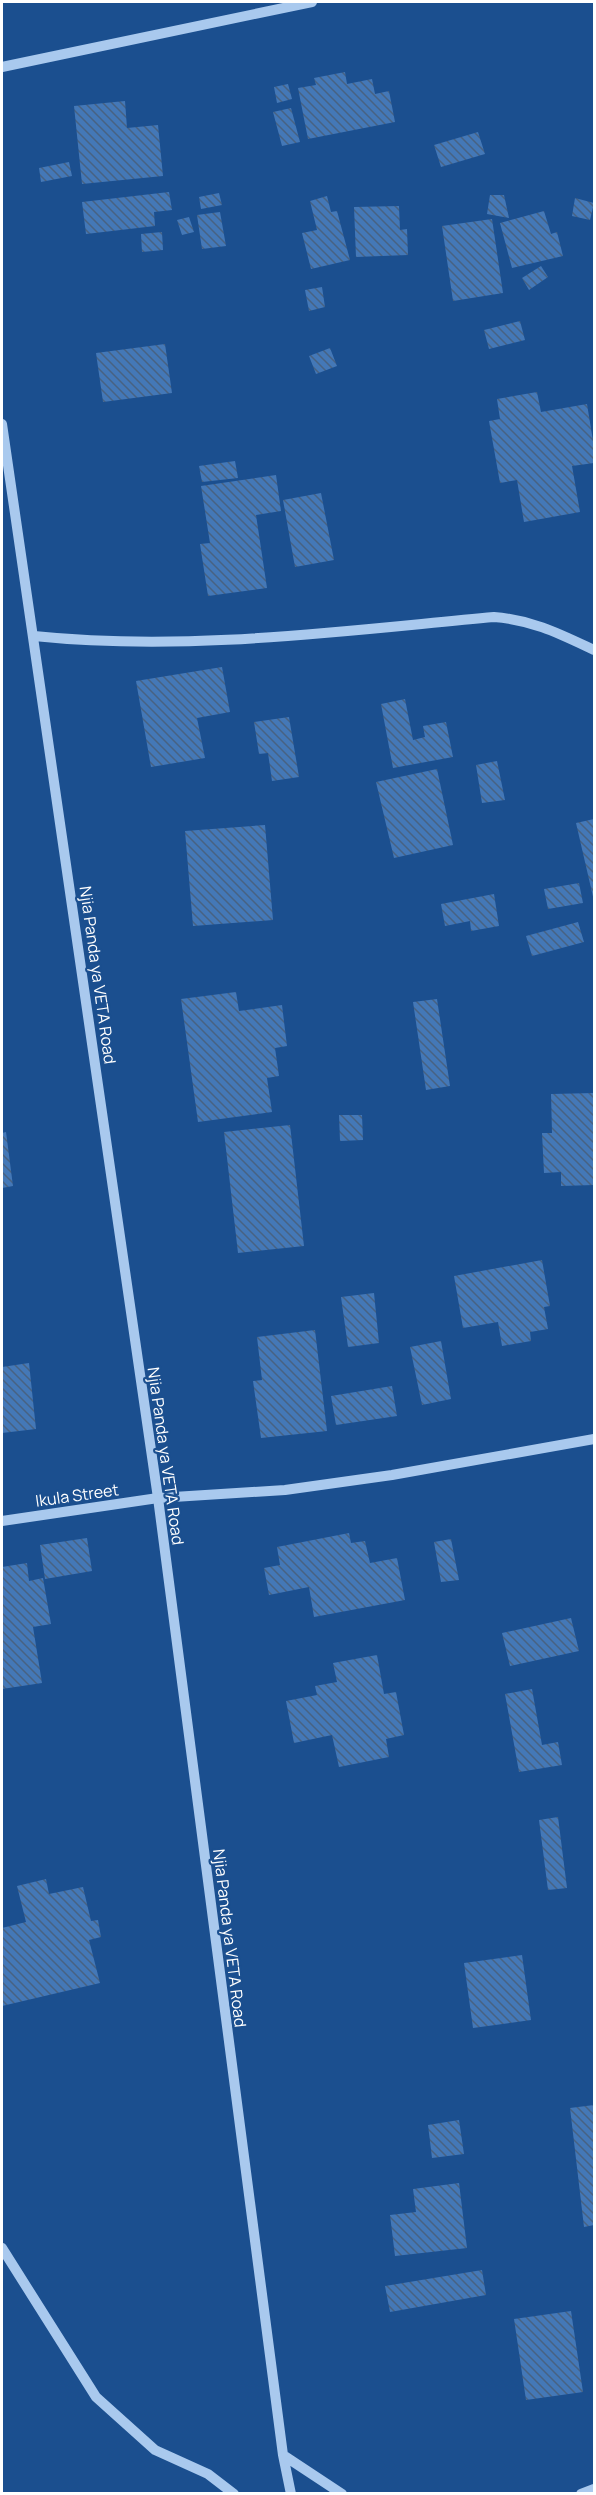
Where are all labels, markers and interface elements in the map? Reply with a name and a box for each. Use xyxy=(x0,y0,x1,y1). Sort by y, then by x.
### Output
street label: Njia Panda ya VETA Road xyxy=(75,885,121,1065)
street label: Njia Panda ya VETA Road xyxy=(143,1366,189,1546)
street label: Ikula Street xyxy=(34,1478,120,1512)
street label: Njia Panda ya VETA Road xyxy=(208,1848,252,2028)

